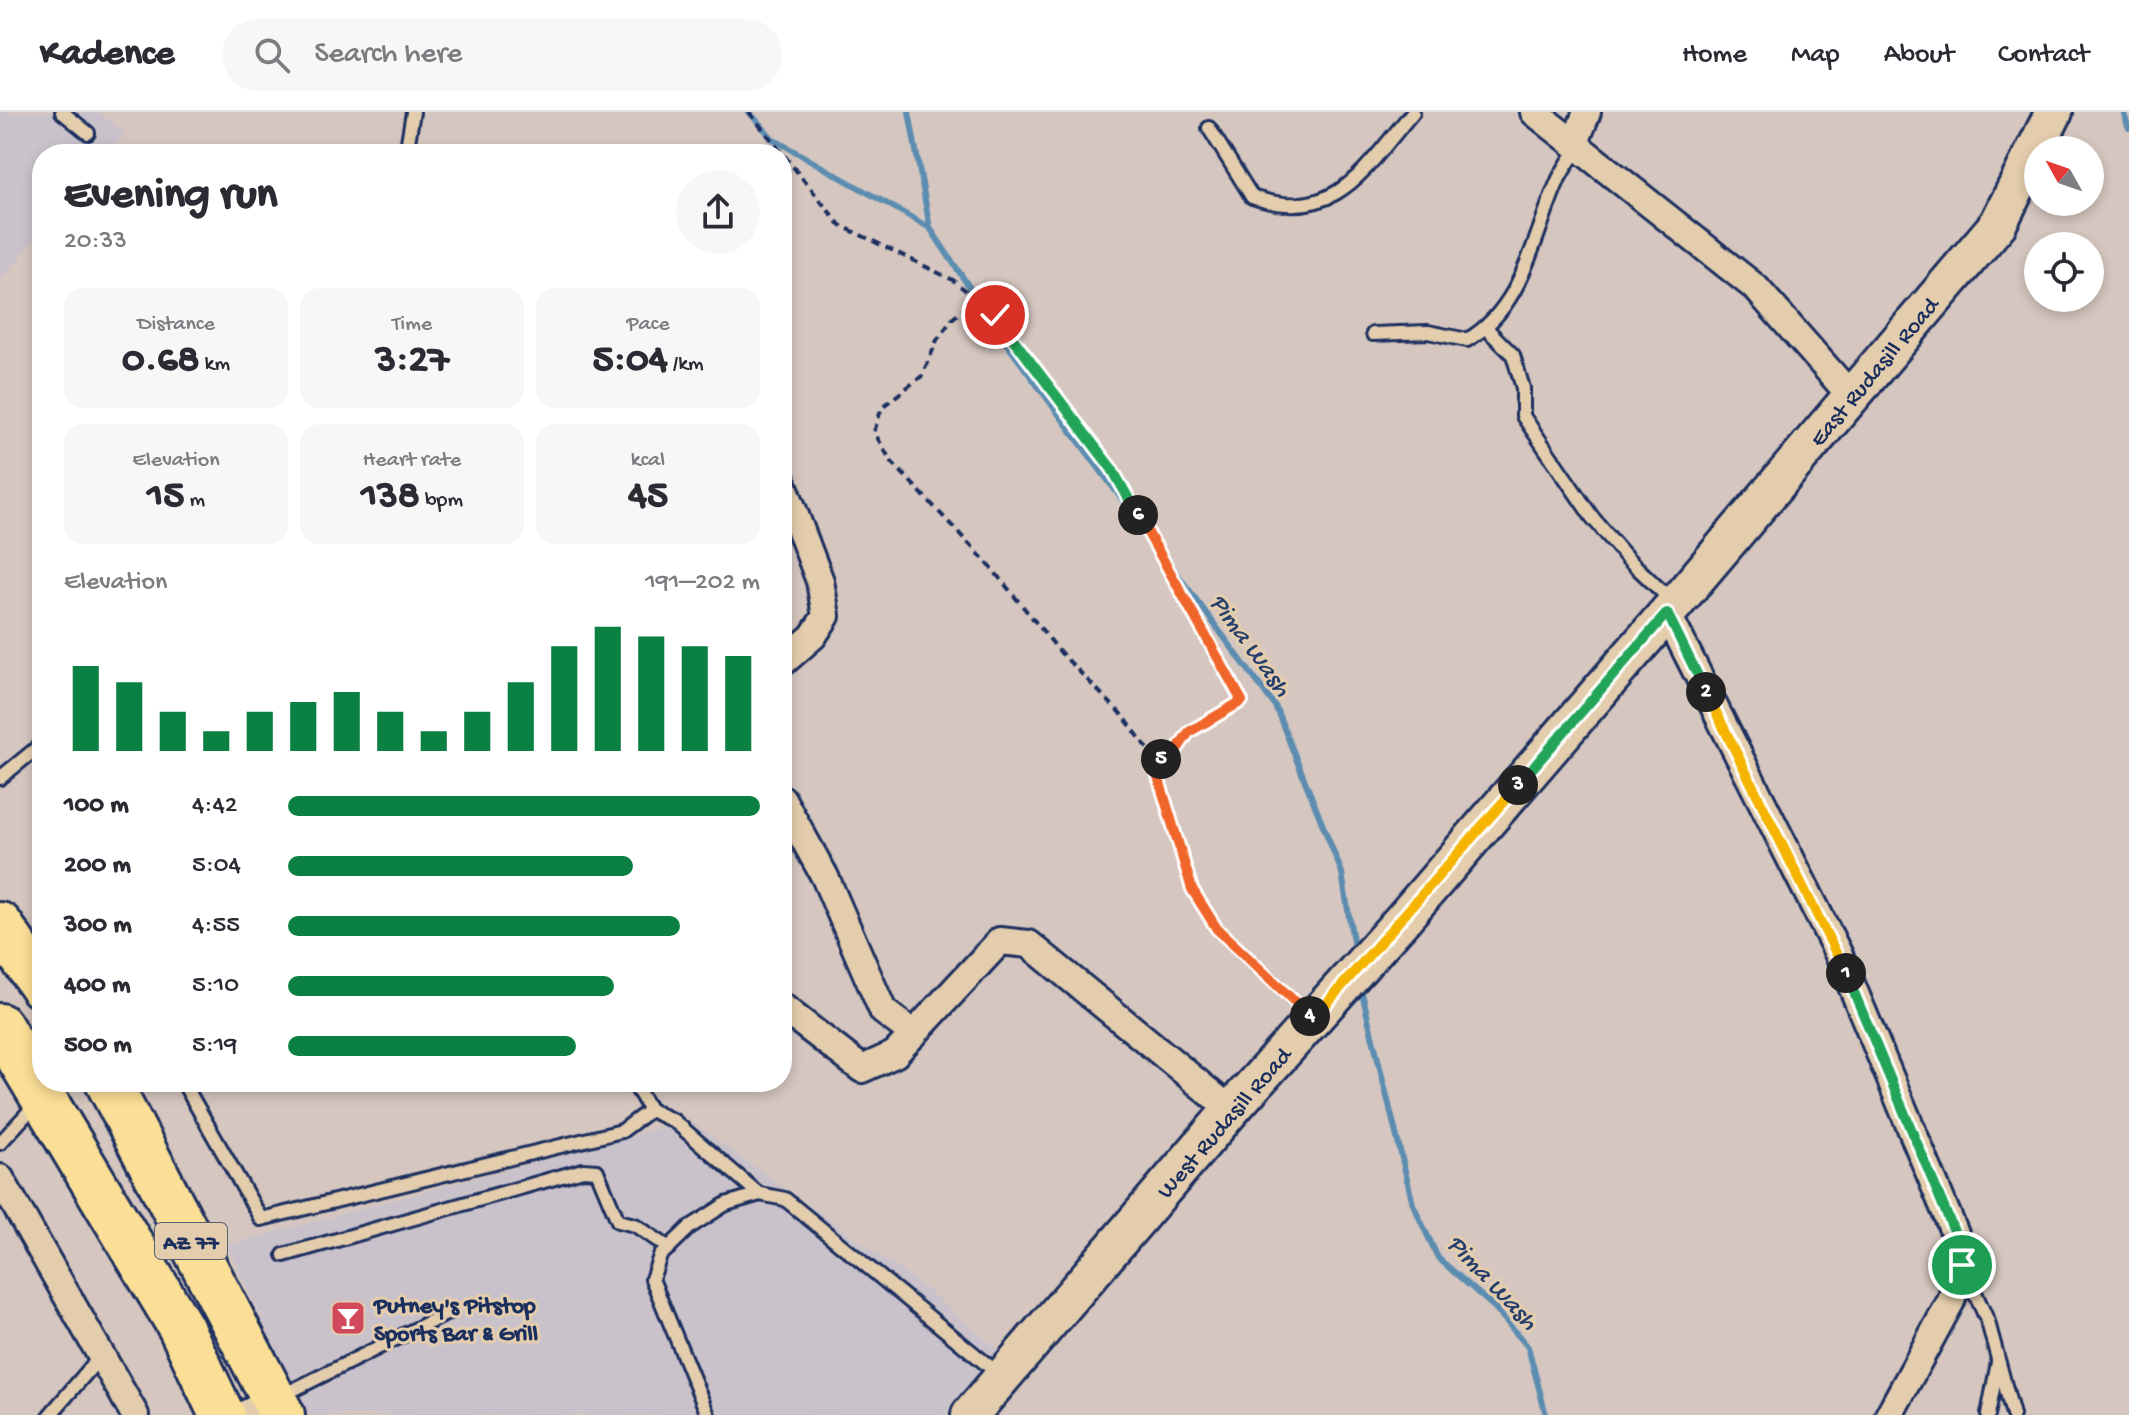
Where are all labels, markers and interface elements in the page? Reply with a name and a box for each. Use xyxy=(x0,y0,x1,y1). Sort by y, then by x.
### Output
search box xyxy=(222,19,782,91)
text: Kadence xyxy=(40,33,174,77)
icon: search xyxy=(250,33,294,77)
text: Search here xyxy=(314,38,462,73)
text: Home xyxy=(1682,39,1747,72)
text: Map xyxy=(1791,39,1840,72)
text: About xyxy=(1884,39,1954,72)
text: Contact xyxy=(1998,39,2089,72)
north arrow xyxy=(2024,136,2104,216)
map controls xyxy=(2024,136,2104,312)
button: share xyxy=(676,170,760,254)
text: Evening run xyxy=(64,171,277,223)
text: 20:33 xyxy=(64,227,127,258)
button: locate xyxy=(2024,232,2104,312)
pin xyxy=(961,281,1029,349)
street label: East Rudasill Road xyxy=(1805,291,1948,454)
icon: check xyxy=(973,293,1017,337)
text: Distance xyxy=(137,312,215,338)
text: Time xyxy=(392,312,432,338)
text: Pace xyxy=(626,312,670,338)
text: 0.68 xyxy=(122,338,199,385)
text: 3:27 xyxy=(375,338,449,385)
text: 5:04 xyxy=(592,338,668,385)
text: km xyxy=(199,352,230,378)
text: /km xyxy=(668,352,704,378)
text: Elevation xyxy=(132,448,220,474)
text: Heart rate xyxy=(363,448,461,474)
text: kcal xyxy=(631,448,665,474)
text: 15 xyxy=(147,474,184,521)
text: 138 xyxy=(361,474,420,521)
text: 45 xyxy=(628,474,668,521)
text: m xyxy=(184,488,205,514)
text: bpm xyxy=(420,488,463,514)
pin: 6 xyxy=(1118,495,1158,535)
text: 6 xyxy=(1132,502,1144,528)
text: Elevation xyxy=(64,568,167,599)
text: 191–202 m xyxy=(645,568,760,599)
water label: Pima Wash xyxy=(1201,589,1297,705)
pin: 2 xyxy=(1686,672,1726,712)
text: 2 xyxy=(1701,679,1711,705)
pin: 5 xyxy=(1141,739,1181,779)
text: 5 xyxy=(1155,746,1167,772)
pin: 3 xyxy=(1498,765,1538,805)
text: 3 xyxy=(1512,772,1524,798)
text: 100 m xyxy=(64,791,129,822)
text: 4:42 xyxy=(192,791,238,822)
text: 200 m xyxy=(64,851,131,882)
text: 5:04 xyxy=(192,851,241,882)
text: 300 m xyxy=(64,911,132,942)
text: 4:55 xyxy=(192,911,240,942)
pin: 1 xyxy=(1826,953,1866,993)
text: 1 xyxy=(1842,960,1850,986)
text: 400 m xyxy=(64,971,130,1002)
text: 5:10 xyxy=(192,971,239,1002)
pin: 4 xyxy=(1290,996,1330,1036)
text: 4 xyxy=(1305,1003,1315,1029)
text: 500 m xyxy=(64,1031,132,1062)
text: 5:19 xyxy=(192,1031,237,1062)
street label: West Rudasill Road xyxy=(1152,1041,1301,1206)
road number: AZ 77 xyxy=(155,1223,227,1259)
water label: Pima Wash xyxy=(1439,1230,1543,1339)
pin xyxy=(1928,1231,1996,1299)
icon: arrive xyxy=(1940,1243,1984,1287)
place label: Putney's Pitstop Sports Bar & Grill xyxy=(372,1293,538,1350)
bar icon: Putney's Pitstop Sports Bar & Grill xyxy=(329,1299,367,1337)

